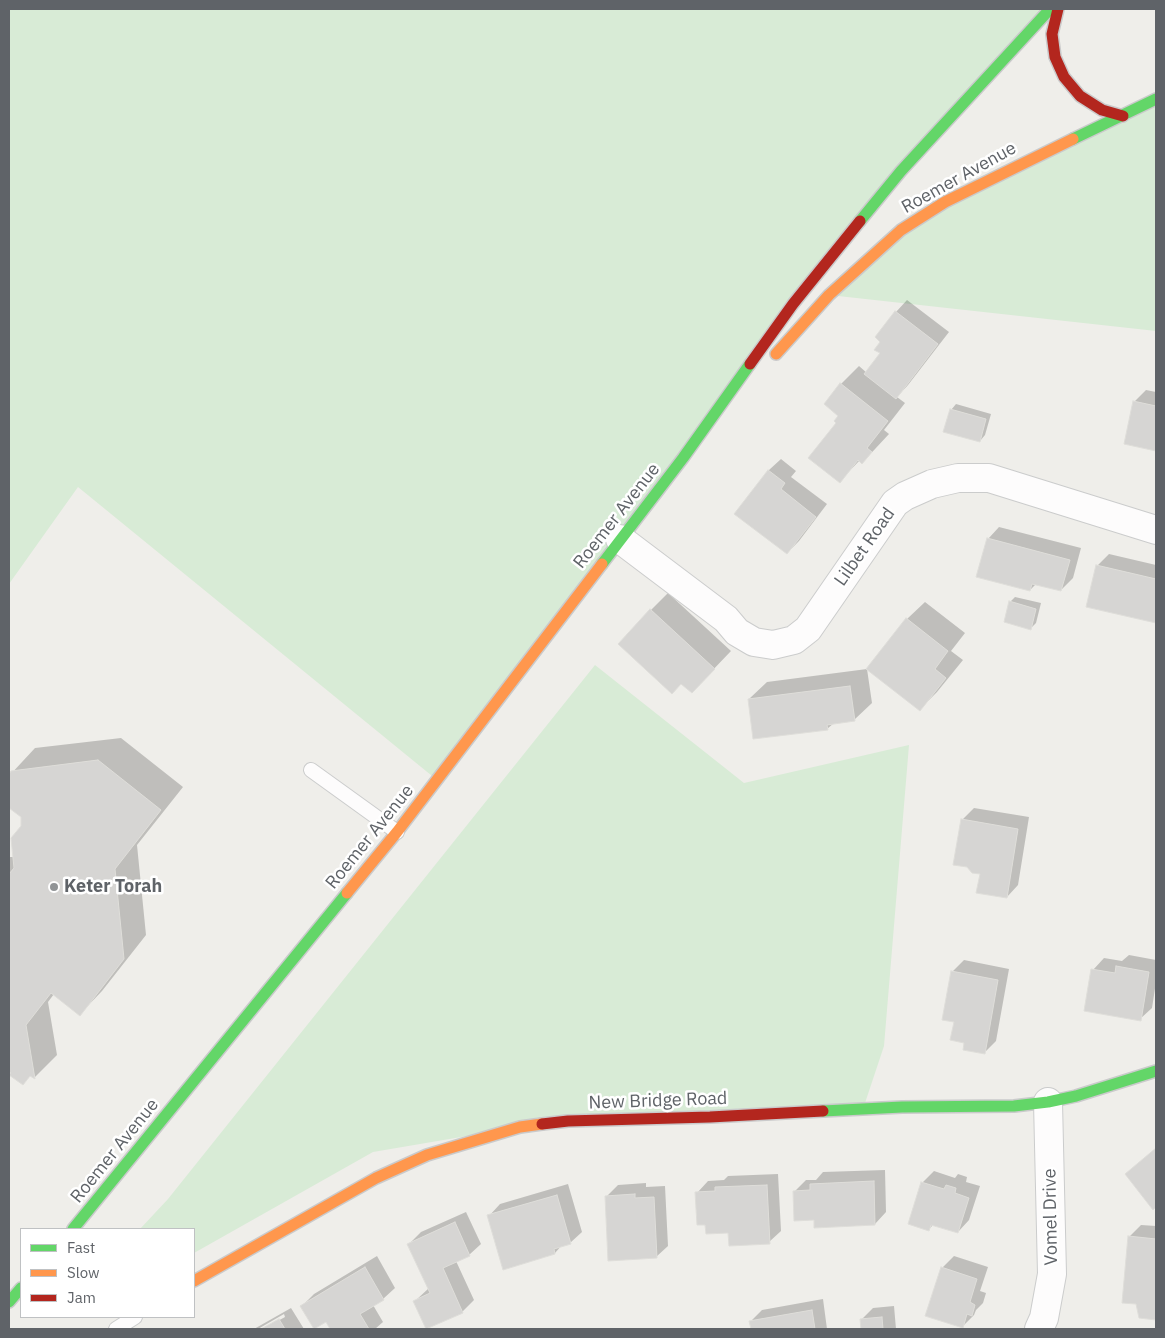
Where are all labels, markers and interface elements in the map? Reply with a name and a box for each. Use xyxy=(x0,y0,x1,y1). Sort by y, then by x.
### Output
street label: Roemer Avenue xyxy=(898,138,1020,218)
street label: Roemer Avenue xyxy=(569,459,665,573)
street label: Lilbet Road xyxy=(830,504,900,590)
street label: Roemer Avenue xyxy=(321,781,419,893)
place label: Keter Torah xyxy=(64,876,162,898)
marker: Keter Torah xyxy=(48,881,60,893)
street label: New Bridge Road xyxy=(588,1088,728,1114)
street label: Roemer Avenue xyxy=(66,1095,164,1207)
street label: Vomel Drive xyxy=(1039,1168,1063,1266)
legend xyxy=(20,1228,195,1318)
text: Fast xyxy=(67,1238,95,1257)
text: Slow xyxy=(67,1263,100,1282)
text: Jam xyxy=(67,1288,96,1307)

